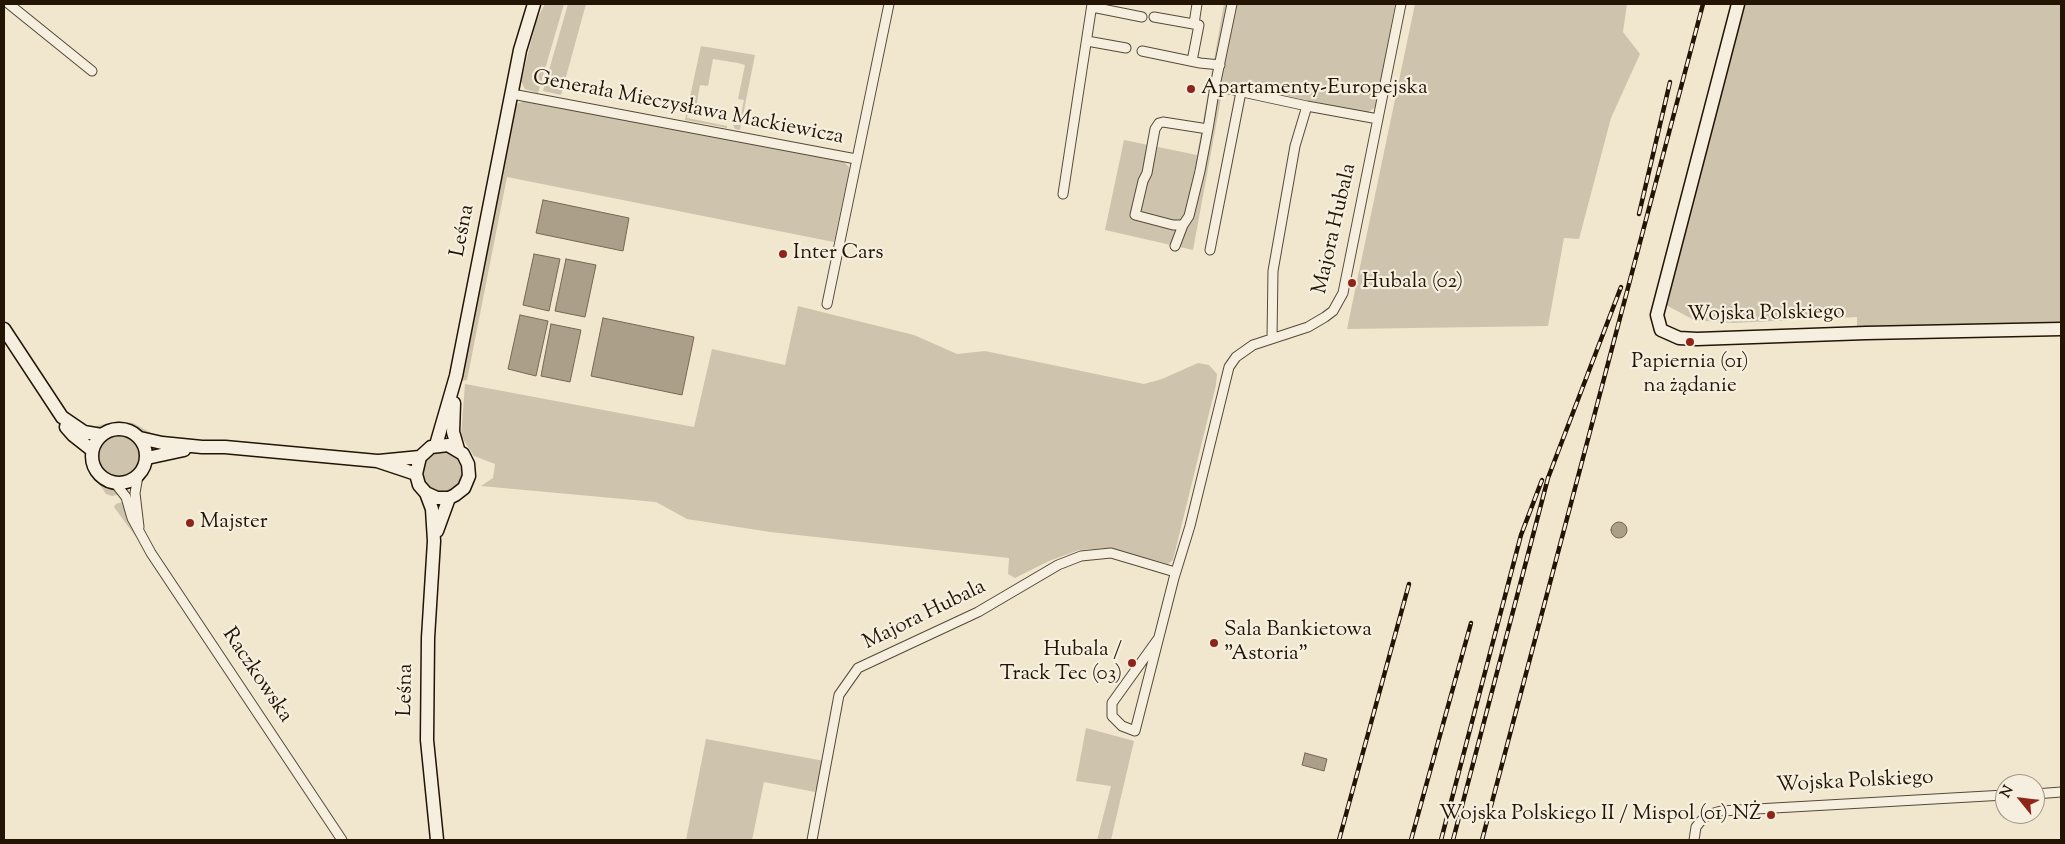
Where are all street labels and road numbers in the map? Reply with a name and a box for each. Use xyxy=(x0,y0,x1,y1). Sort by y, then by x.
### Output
street label: Generała Mieczysława Mackiewicza xyxy=(530,66,846,152)
street label: Majora Hubala xyxy=(1309,161,1363,297)
street label: Leśna xyxy=(447,203,481,259)
street label: Wojska Polskiego xyxy=(1687,301,1845,329)
street label: Majora Hubala xyxy=(860,575,990,657)
street label: Raczkowska xyxy=(215,624,297,728)
street label: Leśna xyxy=(394,663,420,717)
street label: Wojska Polskiego xyxy=(1776,766,1934,800)

